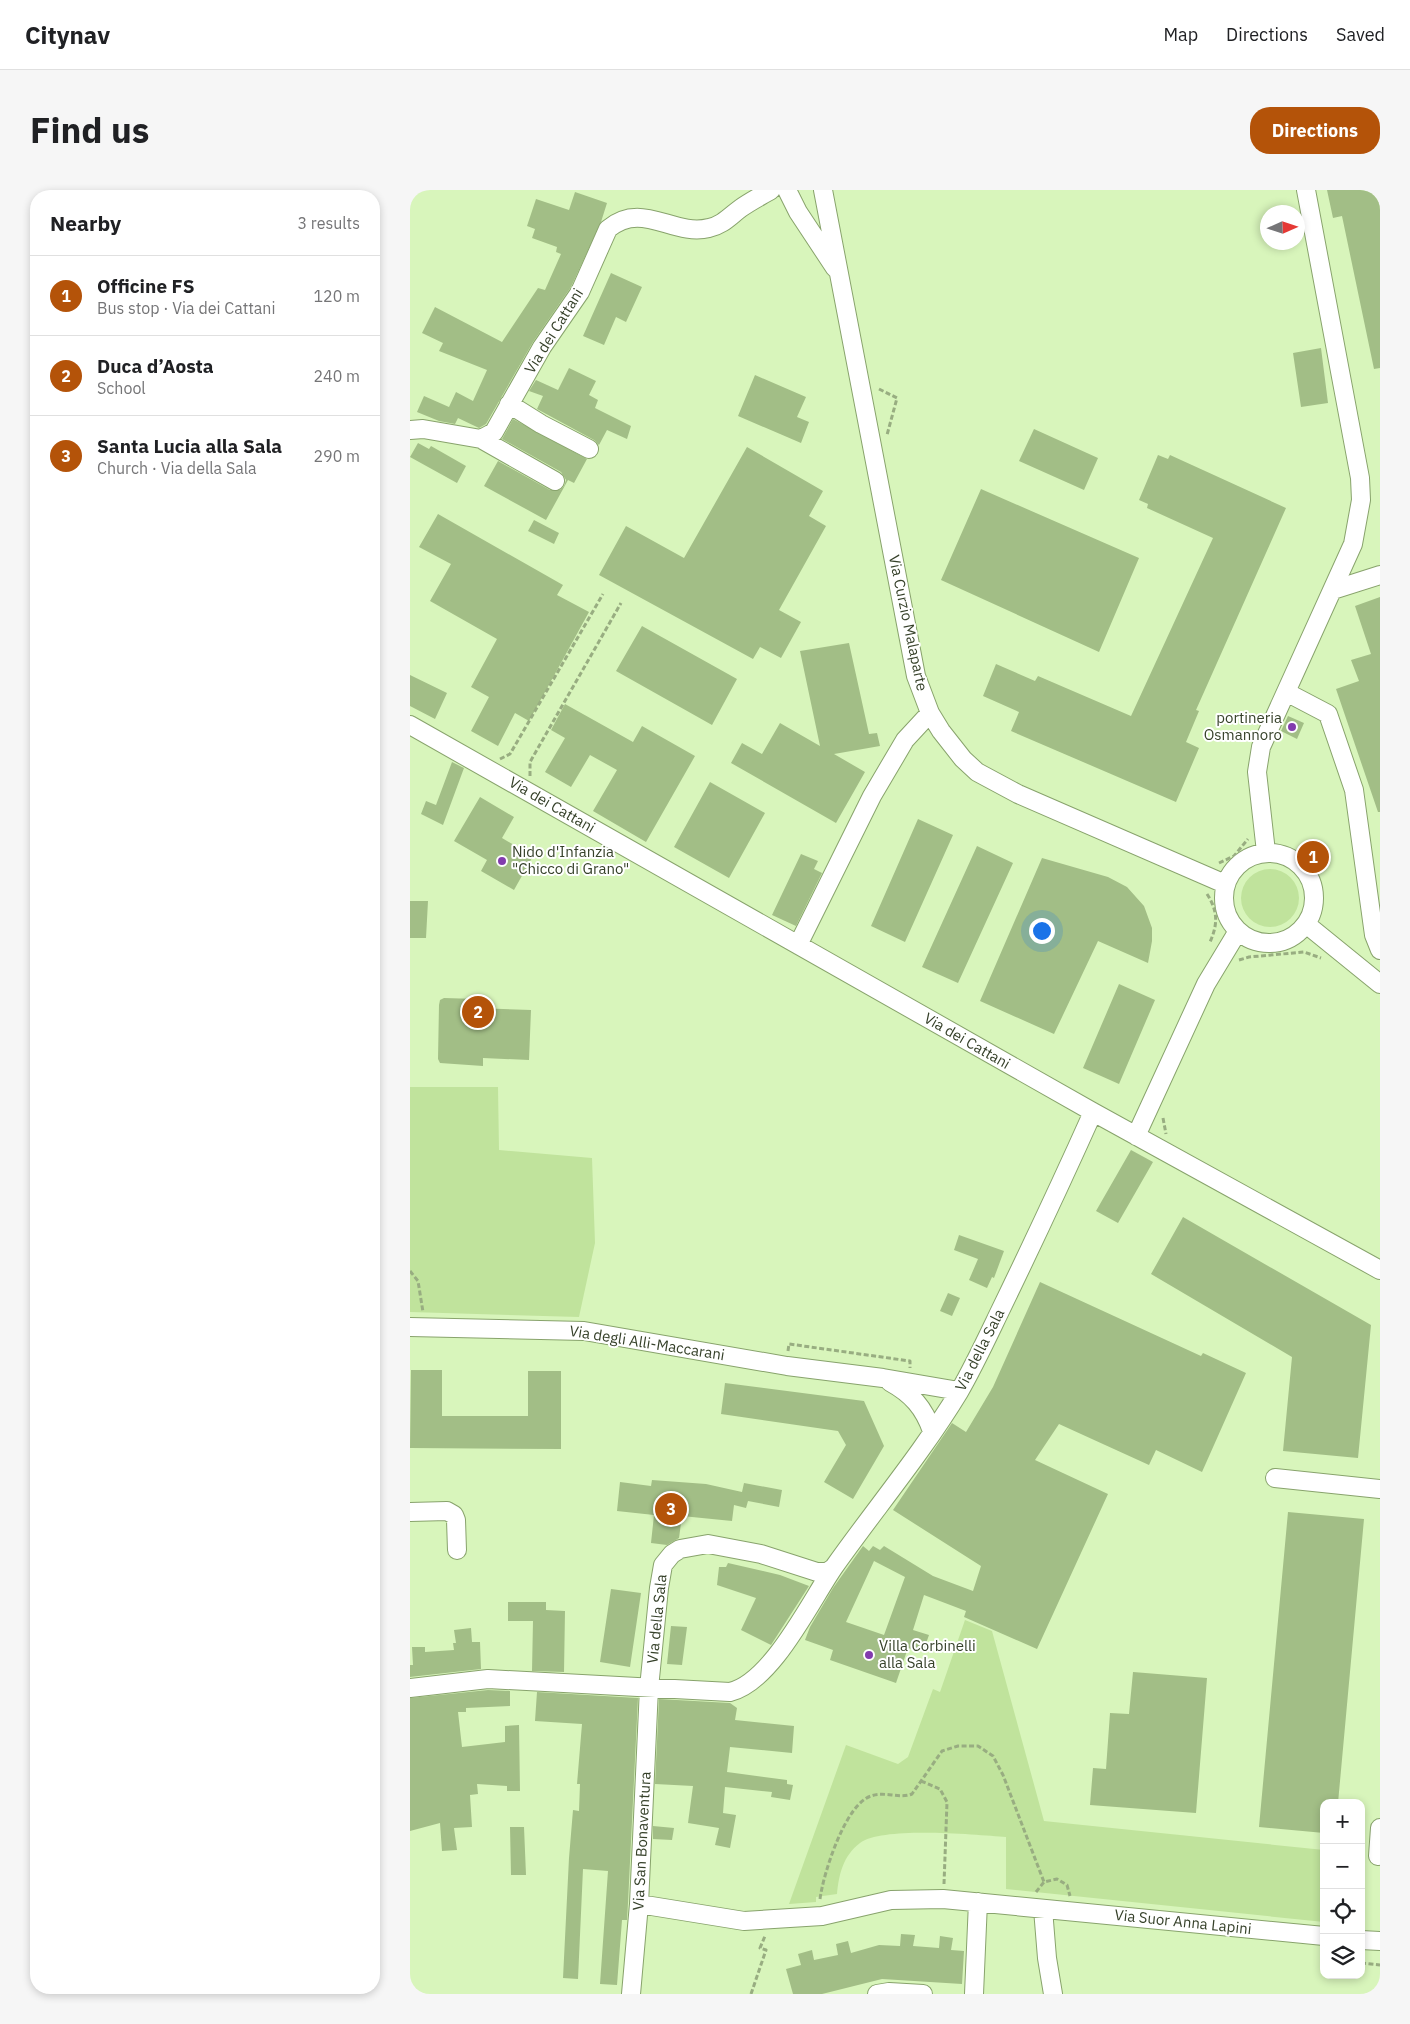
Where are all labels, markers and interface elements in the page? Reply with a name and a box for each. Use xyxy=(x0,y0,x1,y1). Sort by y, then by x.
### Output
text: Citynav xyxy=(25,19,110,51)
text: Map xyxy=(1163,23,1198,46)
text: Directions xyxy=(1226,23,1308,46)
text: Saved xyxy=(1336,23,1385,46)
text: Find us xyxy=(30,107,149,153)
button: Directions xyxy=(1250,107,1380,154)
north arrow xyxy=(1260,205,1305,250)
text: Nearby xyxy=(50,209,121,237)
text: 3 results xyxy=(297,213,360,233)
text: Officine FS xyxy=(97,274,195,298)
street label: Via dei Cattani xyxy=(520,285,587,377)
text: 1 xyxy=(61,286,71,306)
text: 120 m xyxy=(313,286,360,306)
text: Bus stop · Via dei Cattani xyxy=(97,298,275,318)
text: Duca d’Aosta xyxy=(97,354,214,378)
text: 2 xyxy=(61,366,71,386)
text: 240 m xyxy=(313,366,360,386)
text: School xyxy=(97,378,146,398)
text: Santa Lucia alla Sala xyxy=(97,434,282,458)
text: 3 xyxy=(61,446,71,466)
text: 290 m xyxy=(313,446,360,466)
text: Church · Via della Sala xyxy=(97,458,257,478)
street label: Via Curzio Malaparte xyxy=(885,553,932,693)
place label: portineria Osmannoro xyxy=(1204,708,1282,744)
marker: portineria Osmannoro xyxy=(1286,721,1298,733)
street label: Via dei Cattani xyxy=(506,772,599,837)
pin: 1 xyxy=(1297,838,1329,876)
place label: Nido d'Infanzia "Chicco di Grano" xyxy=(512,842,629,878)
marker: Nido d'Infanzia "Chicco di Grano" xyxy=(496,855,508,867)
your location xyxy=(1029,918,1055,944)
pin: 2 xyxy=(462,993,494,1031)
street label: Via dei Cattani xyxy=(921,1008,1014,1073)
street label: Via della Sala xyxy=(951,1305,1008,1394)
street label: Via degli Alli-Maccarani xyxy=(568,1321,726,1364)
pin: 3 xyxy=(655,1490,687,1528)
street label: Via della Sala xyxy=(642,1573,671,1665)
place label: Villa Corbinelli alla Sala xyxy=(879,1636,976,1672)
marker: Villa Corbinelli alla Sala xyxy=(863,1649,875,1661)
street label: Via San Bonaventura xyxy=(628,1771,655,1911)
map controls xyxy=(1320,1799,1365,1979)
button: + xyxy=(1320,1799,1365,1844)
button: − xyxy=(1320,1844,1365,1889)
button: locate xyxy=(1320,1889,1365,1934)
street label: Via Suor Anna Lapini xyxy=(1114,1905,1252,1938)
button: layers xyxy=(1320,1934,1365,1979)

